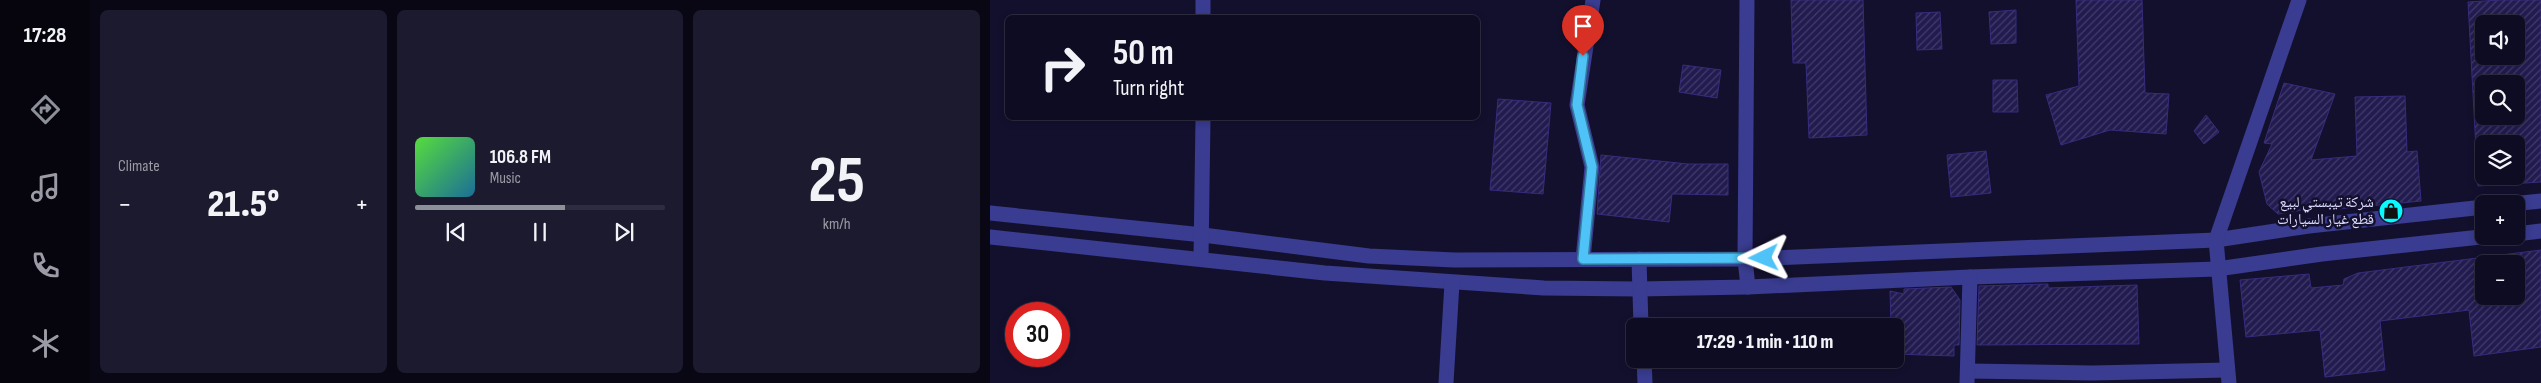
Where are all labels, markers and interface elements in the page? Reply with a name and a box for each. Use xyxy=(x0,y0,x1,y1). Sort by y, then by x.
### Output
pin xyxy=(1562,5,1604,56)
icon: arrive xyxy=(1569,12,1597,40)
map controls xyxy=(2475,15,2525,305)
button: sound xyxy=(2475,15,2525,65)
text: 17:28 xyxy=(24,22,66,49)
text: 50 m xyxy=(1113,32,1174,75)
icon: right xyxy=(1030,35,1095,100)
text: Turn right xyxy=(1113,75,1184,102)
button: search xyxy=(2475,75,2525,125)
icon: directions xyxy=(28,92,63,127)
button: layers xyxy=(2475,135,2525,185)
text: 25 xyxy=(808,143,865,221)
text: 106.8 FM xyxy=(490,146,551,169)
text: Climate xyxy=(118,157,160,176)
text: Music xyxy=(490,169,521,188)
icon: music xyxy=(28,170,63,205)
text: 21.5° xyxy=(207,182,280,227)
text: − xyxy=(118,188,132,221)
text: + xyxy=(355,188,369,221)
place label: شركة تيبستي لبيع قطع غيار السيارات xyxy=(2277,193,2374,229)
button: + xyxy=(2475,195,2525,245)
shop icon: شركة تيبستي لبيع قطع غيار السيارات xyxy=(2378,198,2404,224)
text: km/h xyxy=(823,215,850,234)
icon: previous xyxy=(442,218,470,246)
icon: pause xyxy=(526,218,554,246)
icon: next xyxy=(610,218,638,246)
position arrow xyxy=(1737,231,1789,283)
icon: phone xyxy=(28,248,63,283)
button: − xyxy=(2475,255,2525,305)
speed limit sign: 30 xyxy=(1005,302,1070,367)
icon: climate xyxy=(28,326,63,361)
text: 17:29 · 1 min · 110 m xyxy=(1697,331,1833,354)

